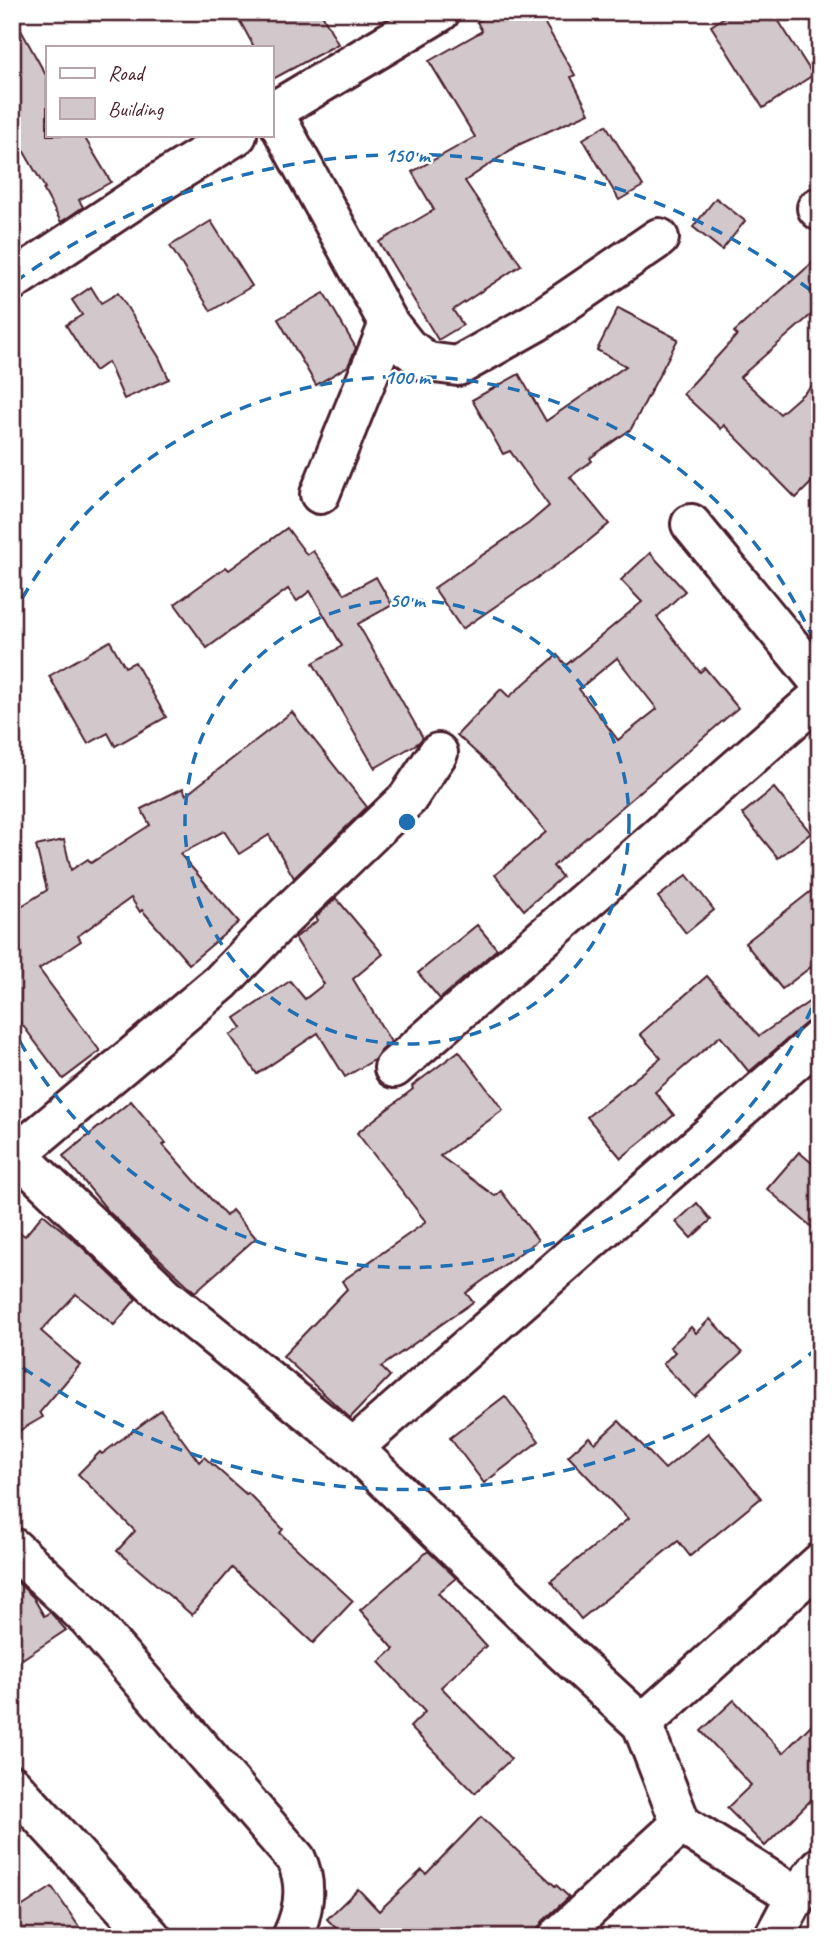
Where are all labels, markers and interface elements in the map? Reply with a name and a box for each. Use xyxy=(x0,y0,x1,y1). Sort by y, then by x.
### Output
legend xyxy=(46,46,273,136)
text: Road xyxy=(108,60,147,86)
text: Building xyxy=(108,96,165,122)
text: 150 m xyxy=(384,142,432,168)
text: 100 m xyxy=(384,364,432,390)
text: 50 m xyxy=(389,587,427,613)
centre of rings xyxy=(395,810,419,834)

